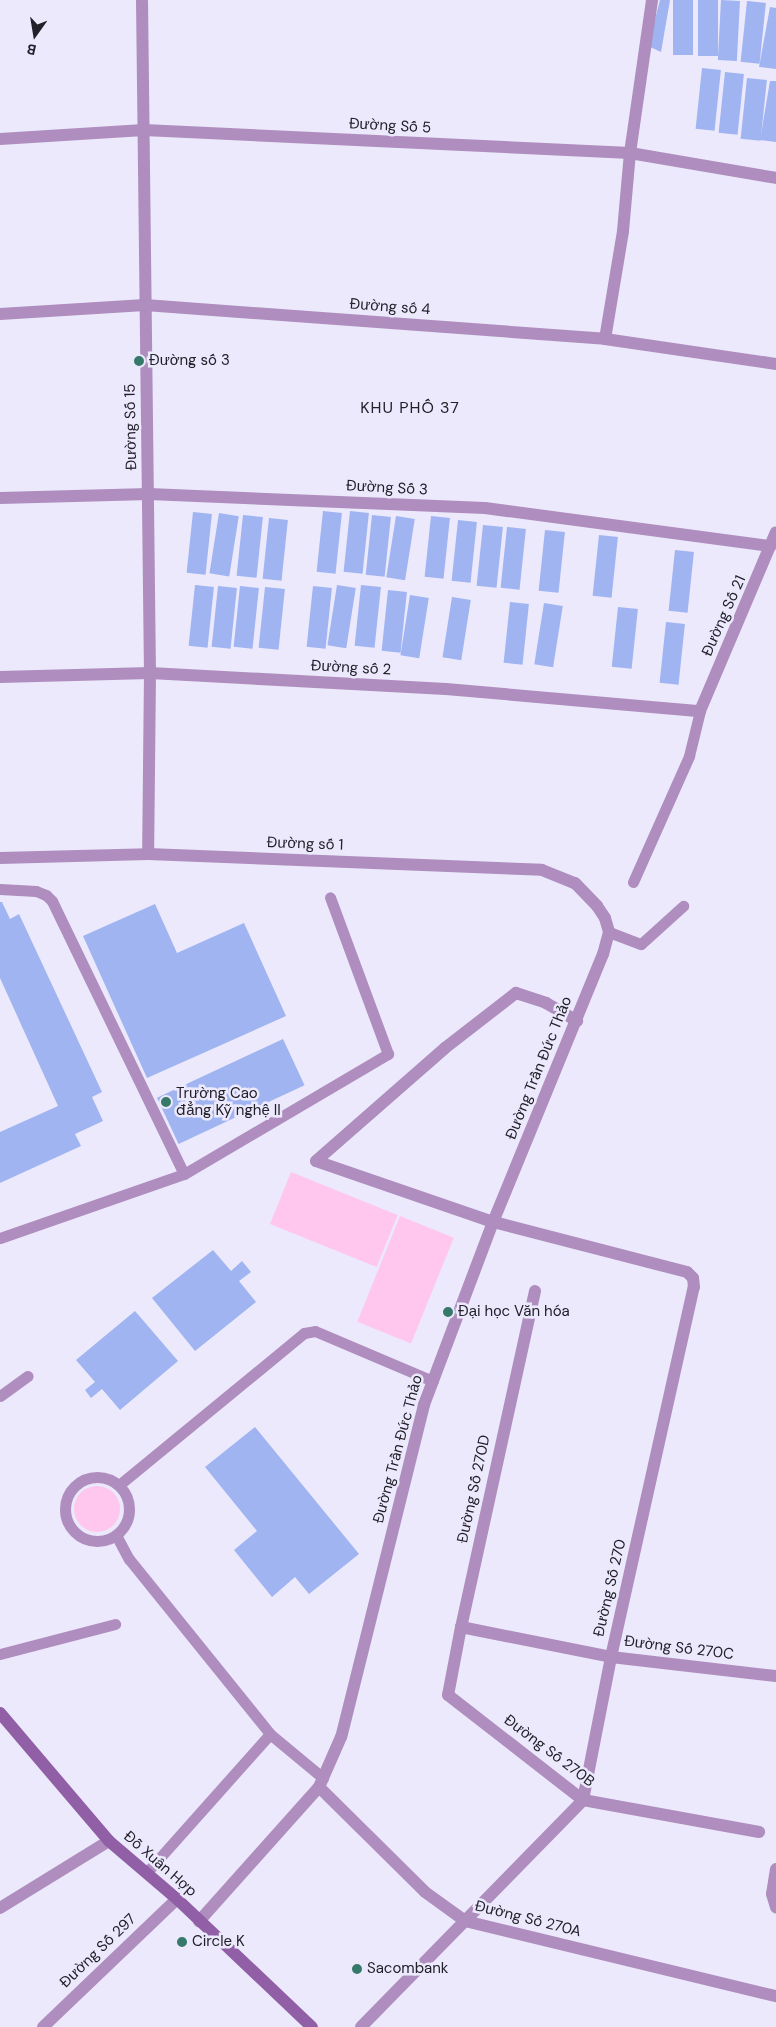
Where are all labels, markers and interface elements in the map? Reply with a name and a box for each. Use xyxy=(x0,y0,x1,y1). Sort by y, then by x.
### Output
north arrow xyxy=(10,10,60,60)
text: B xyxy=(25,40,38,59)
street label: Đường Số 5 xyxy=(348,115,432,137)
street label: Đường số 4 xyxy=(349,295,431,319)
place label: Đường số 3 xyxy=(149,352,230,370)
marker: Đường số 3 xyxy=(133,355,145,367)
street label: Đường Số 15 xyxy=(121,383,141,471)
district label: KHU PHỐ 37 xyxy=(359,398,461,418)
street label: Đường Số 3 xyxy=(346,477,428,499)
street label: Đường Số 21 xyxy=(698,573,750,659)
street label: Đường số 2 xyxy=(310,657,392,679)
street label: Đường số 1 xyxy=(266,834,344,854)
street label: Đường Trần Đức Thảo xyxy=(502,994,576,1142)
place label: Trường Cao đẳng Kỹ nghệ II xyxy=(176,1084,281,1119)
marker: Trường Cao đẳng Kỹ nghệ II xyxy=(160,1096,172,1108)
place label: Đại học Văn hóa xyxy=(458,1303,570,1321)
marker: Đại học Văn hóa xyxy=(442,1306,454,1318)
street label: Đường Trần Đức Thảo xyxy=(370,1373,426,1525)
street label: Đường Số 270D xyxy=(454,1433,494,1545)
street label: Đường Số 270 xyxy=(590,1537,630,1639)
street label: Đường Số 270C xyxy=(623,1632,735,1664)
street label: Đường Số 270B xyxy=(500,1711,598,1791)
street label: Đỗ Xuân Hợp xyxy=(120,1827,200,1901)
street label: Đường Số 270A xyxy=(473,1897,583,1941)
street label: Đường Số 297 xyxy=(56,1910,140,1992)
place label: Circle K xyxy=(192,1933,245,1951)
marker: Circle K xyxy=(176,1936,188,1948)
place label: Sacombank xyxy=(367,1960,448,1978)
marker: Sacombank xyxy=(351,1963,363,1975)

